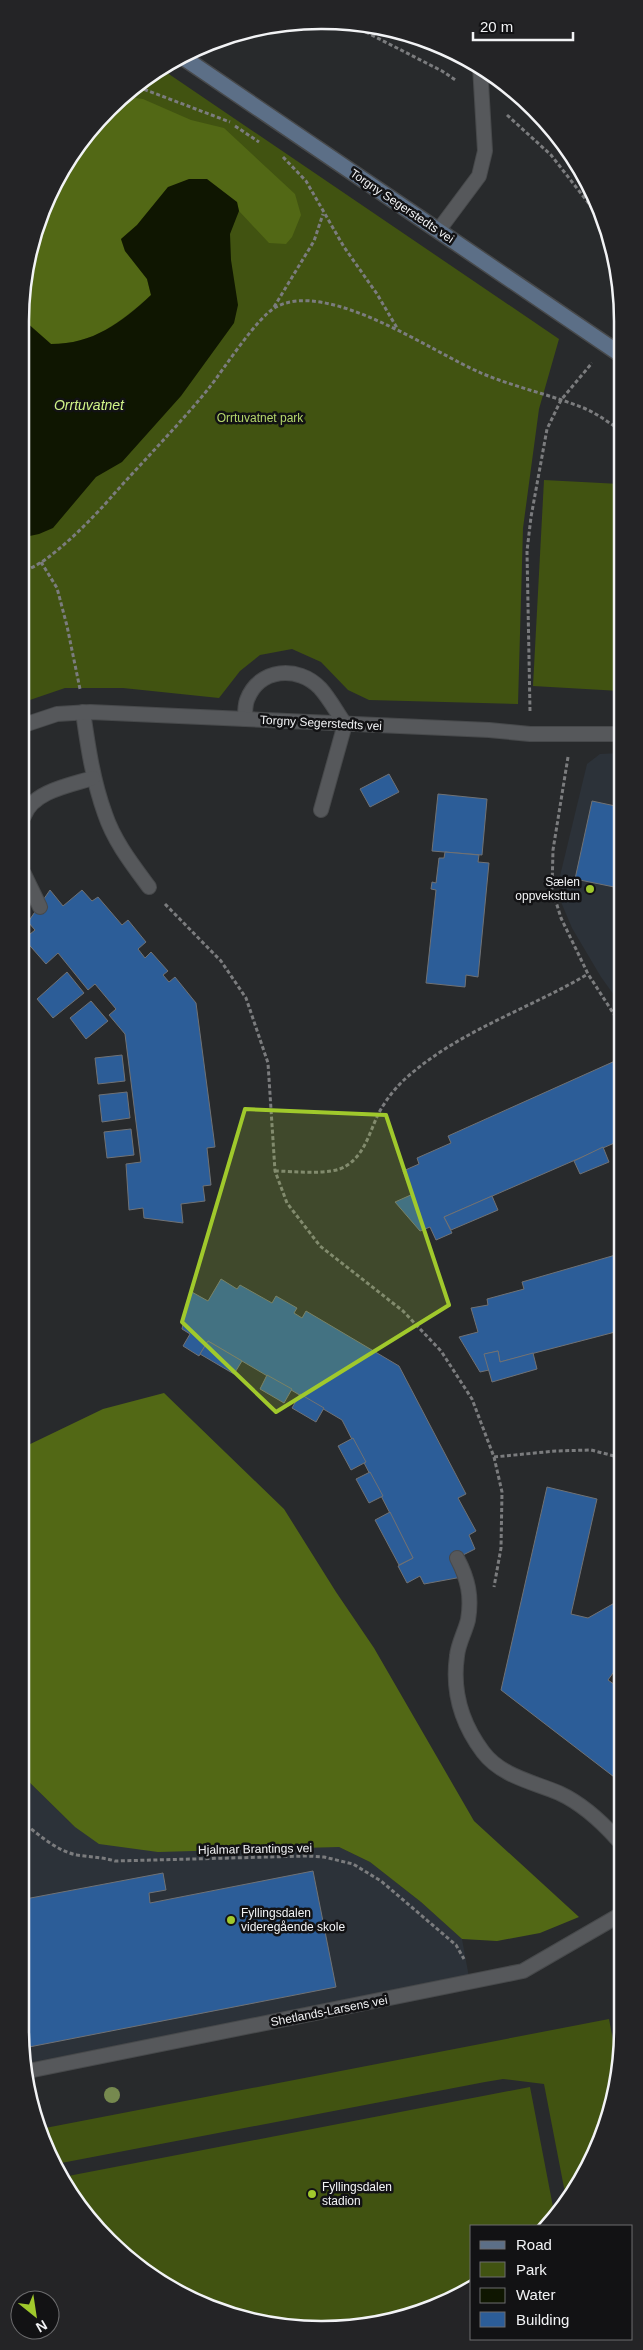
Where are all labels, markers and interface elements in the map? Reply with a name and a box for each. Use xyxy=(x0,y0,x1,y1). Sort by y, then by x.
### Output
scale bar xyxy=(473,10,573,42)
text: 20 m xyxy=(480,18,513,35)
street label: Torgny Segerstedts vei xyxy=(347,166,457,246)
water label: Orrtuvatnet xyxy=(54,397,125,413)
park label: Orrtuvatnet park xyxy=(217,411,304,425)
street label: Torgny Segerstedts vei xyxy=(260,713,382,733)
place label: Sælen oppveksttun xyxy=(515,875,580,903)
marker: Sælen oppveksttun xyxy=(584,883,596,895)
street label: Hjalmar Brantings vei xyxy=(198,1841,312,1857)
place label: Fyllingsdalen videregående skole xyxy=(241,1906,345,1934)
marker: Fyllingsdalen videregående skole xyxy=(225,1914,237,1926)
street label: Shetlands-Larsens vei xyxy=(269,1993,389,2029)
place label: Fyllingsdalen stadion xyxy=(322,2180,392,2208)
marker: Fyllingsdalen stadion xyxy=(306,2188,318,2200)
legend xyxy=(470,2225,633,2340)
text: Road xyxy=(516,2236,552,2253)
text: Park xyxy=(516,2261,547,2278)
text: Water xyxy=(516,2286,555,2303)
north arrow xyxy=(10,2290,60,2340)
text: Building xyxy=(516,2311,569,2328)
text: N xyxy=(33,2317,50,2336)

